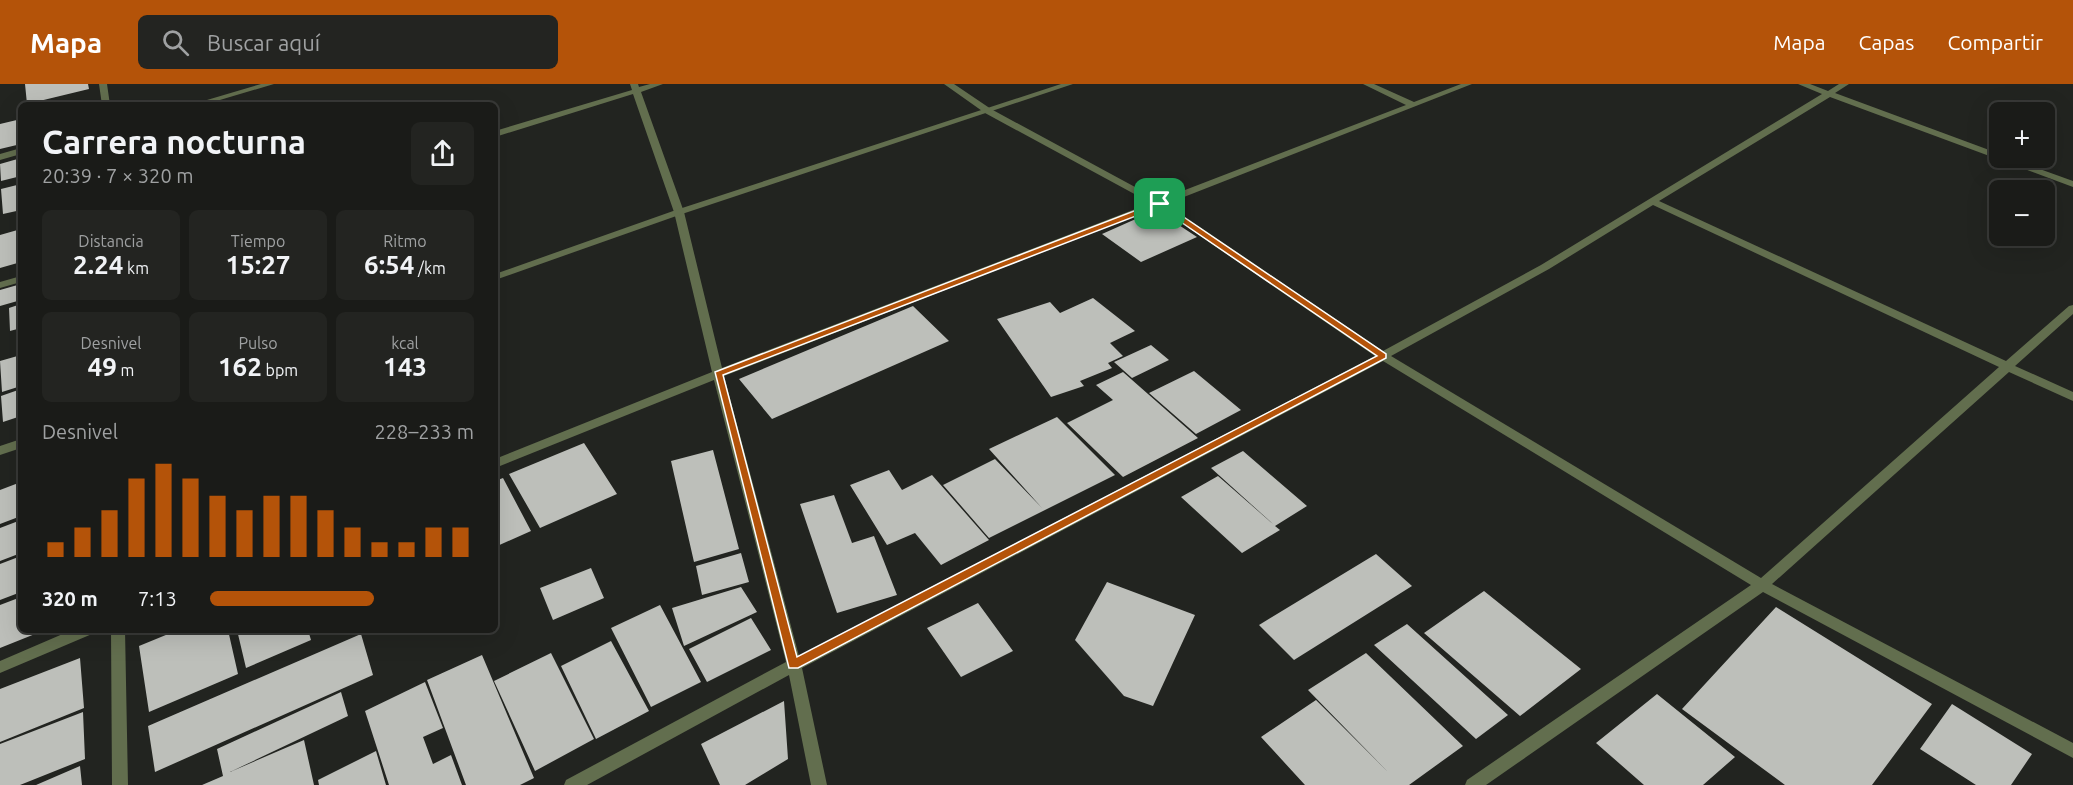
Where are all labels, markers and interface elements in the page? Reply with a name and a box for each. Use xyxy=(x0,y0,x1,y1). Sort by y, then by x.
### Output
search box xyxy=(138,15,558,69)
icon: search xyxy=(159,26,192,59)
text: Mapa xyxy=(30,27,102,58)
text: Buscar aquí xyxy=(207,30,320,55)
text: Mapa xyxy=(1773,30,1825,54)
text: Capas xyxy=(1858,30,1914,54)
text: Compartir xyxy=(1947,30,2043,54)
map controls xyxy=(1989,102,2055,246)
button: + xyxy=(1989,102,2055,168)
button: share xyxy=(411,122,474,185)
text: Carrera nocturna xyxy=(42,123,306,160)
text: 20:39 · 7 × 320 m xyxy=(42,164,194,187)
pin xyxy=(1134,178,1185,229)
button: − xyxy=(1989,180,2055,246)
icon: arrive xyxy=(1143,187,1176,220)
text: Distancia xyxy=(78,232,144,250)
text: Tiempo xyxy=(231,232,285,250)
text: Ritmo xyxy=(383,232,427,250)
text: 2.24 xyxy=(73,250,123,279)
text: 15:27 xyxy=(225,250,291,279)
text: 6:54 xyxy=(364,250,414,279)
text: km xyxy=(123,259,149,277)
text: /km xyxy=(414,259,446,277)
text: Desnivel xyxy=(81,334,141,352)
text: Pulso xyxy=(238,334,278,352)
text: kcal xyxy=(391,334,419,352)
text: 49 xyxy=(88,352,117,381)
text: 162 xyxy=(218,352,262,381)
text: 143 xyxy=(383,352,427,381)
text: m xyxy=(117,361,134,379)
text: bpm xyxy=(262,361,298,379)
text: Desnivel xyxy=(42,420,118,443)
text: 228–233 m xyxy=(375,420,474,443)
text: 320 m xyxy=(42,587,98,610)
text: 7:13 xyxy=(138,587,177,610)

